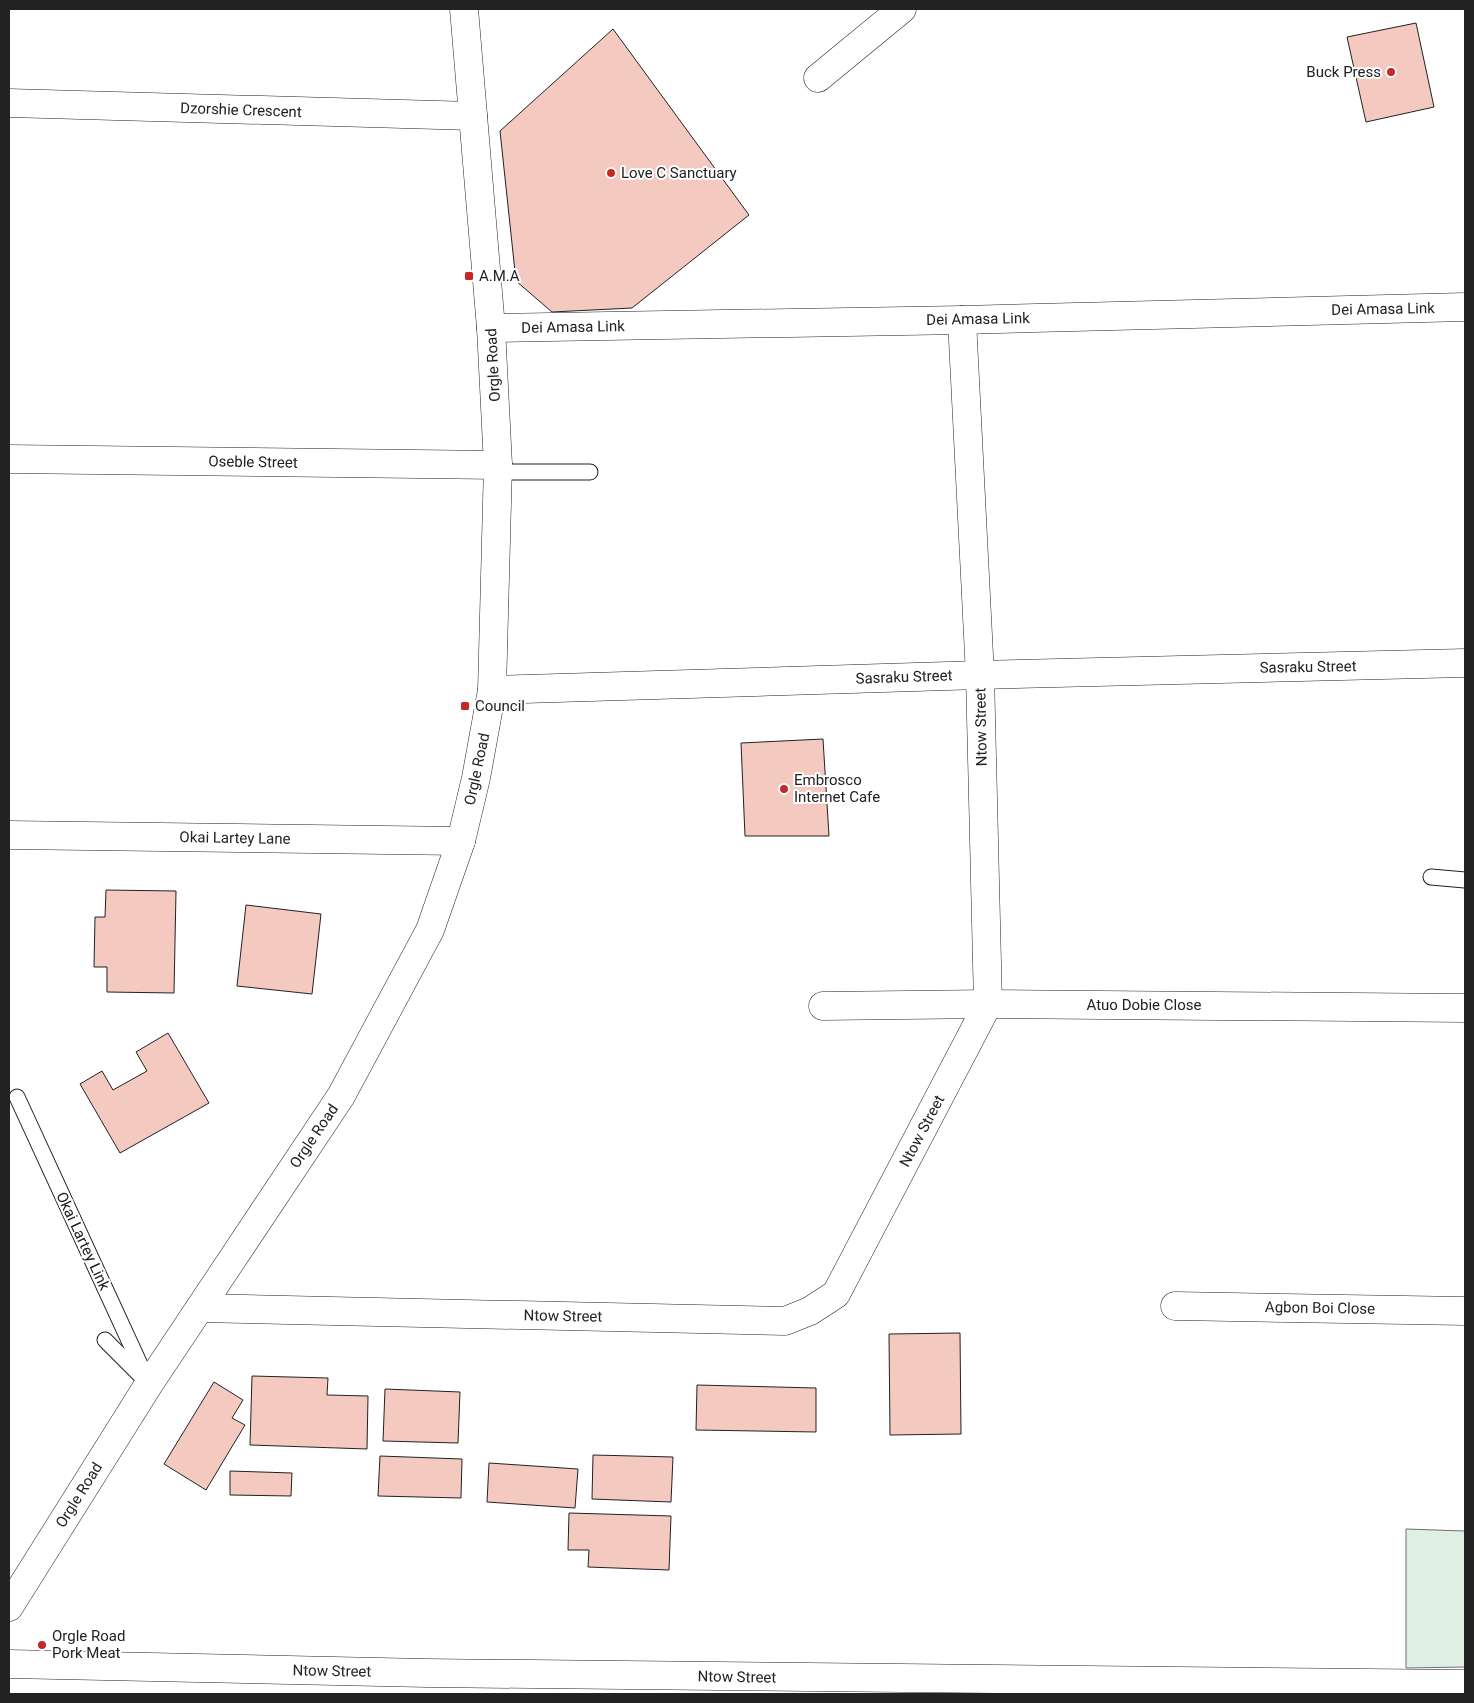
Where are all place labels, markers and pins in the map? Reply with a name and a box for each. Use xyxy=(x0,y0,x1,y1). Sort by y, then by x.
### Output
place label: Buck Press xyxy=(1306,63,1381,81)
marker: Buck Press xyxy=(1385,66,1397,78)
place label: Love C Sanctuary xyxy=(621,164,737,182)
marker: Love C Sanctuary xyxy=(605,167,617,179)
place label: A.M.A xyxy=(479,267,520,285)
marker: A.M.A xyxy=(463,270,475,282)
place label: Council xyxy=(475,697,525,715)
marker: Council xyxy=(459,700,471,712)
place label: Embrosco Internet Cafe xyxy=(794,771,880,806)
marker: Embrosco Internet Cafe xyxy=(778,783,790,795)
place label: Orgle Road Pork Meat xyxy=(52,1627,125,1662)
marker: Orgle Road Pork Meat xyxy=(36,1639,48,1651)

